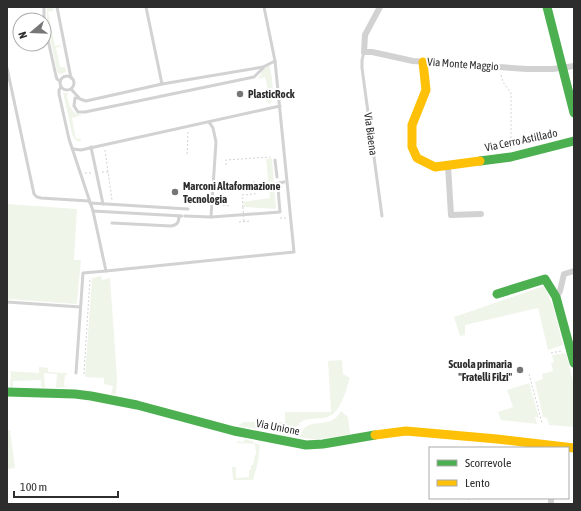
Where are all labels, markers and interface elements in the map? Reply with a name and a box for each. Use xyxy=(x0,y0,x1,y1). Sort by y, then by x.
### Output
north arrow xyxy=(12,12,52,52)
text: N xyxy=(16,30,29,40)
street label: Via Monte Maggio xyxy=(427,56,499,72)
place label: PlasticRock xyxy=(248,88,295,100)
marker: PlasticRock xyxy=(235,89,245,99)
street label: Via Biaena xyxy=(362,112,380,156)
street label: Via Cerro Astillado xyxy=(484,126,558,154)
place label: Marconi Altaformazione Tecnologia xyxy=(183,180,280,205)
marker: Marconi Altaformazione Tecnologia xyxy=(170,187,180,197)
place label: Scuola primaria "Fratelli Filzi" xyxy=(448,358,512,383)
marker: Scuola primaria "Fratelli Filzi" xyxy=(515,365,525,375)
street label: Via Unione xyxy=(255,417,301,437)
legend xyxy=(429,447,569,499)
text: Scorrevole xyxy=(465,456,512,470)
scale bar xyxy=(14,473,118,499)
text: Lento xyxy=(465,476,490,490)
text: 100 m xyxy=(20,480,47,494)

